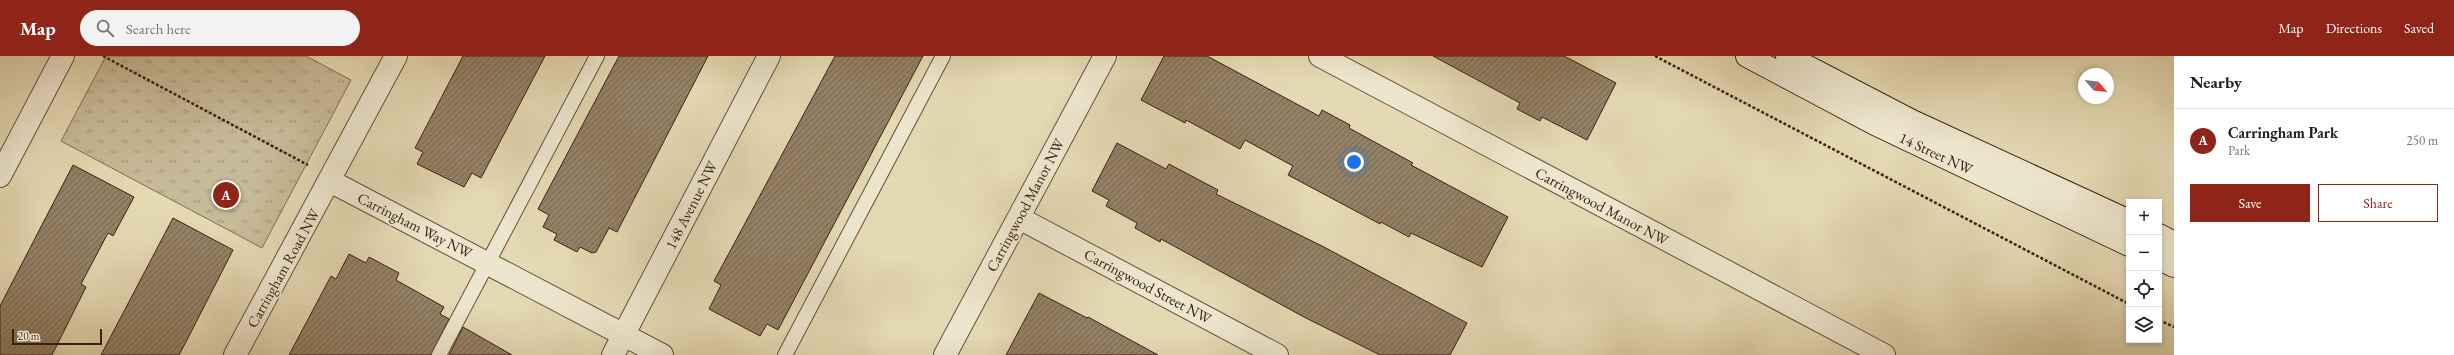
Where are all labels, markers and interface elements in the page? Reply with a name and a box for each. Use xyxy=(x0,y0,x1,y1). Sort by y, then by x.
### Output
search box xyxy=(80,10,360,46)
text: Map xyxy=(20,16,56,41)
icon: search xyxy=(94,17,116,39)
text: Search here xyxy=(126,19,191,38)
text: Map xyxy=(2278,19,2304,37)
text: Directions xyxy=(2326,19,2382,37)
text: Saved xyxy=(2404,19,2434,37)
north arrow xyxy=(2078,68,2114,104)
text: Nearby xyxy=(2190,71,2242,93)
text: Carringham Park xyxy=(2228,123,2338,142)
street label: 14 Street NW xyxy=(1896,128,1976,178)
text: A xyxy=(2198,132,2208,149)
text: 250 m xyxy=(2407,132,2438,149)
street label: Carringwood Manor NW xyxy=(982,135,1068,275)
text: Park xyxy=(2228,142,2250,159)
your location xyxy=(1344,152,1364,172)
street label: 148 Avenue NW xyxy=(661,158,721,252)
street label: Carringwood Manor NW xyxy=(1532,163,1672,249)
pin: A xyxy=(213,180,239,210)
button: Save xyxy=(2190,184,2310,222)
button: Share xyxy=(2318,184,2438,222)
street label: Carringham Way NW xyxy=(354,188,476,262)
map controls xyxy=(2126,199,2162,343)
button: + xyxy=(2126,199,2162,235)
street label: Carringham Road NW xyxy=(242,205,324,331)
button: − xyxy=(2126,235,2162,271)
street label: Carringwood Street NW xyxy=(1081,244,1215,328)
button: locate xyxy=(2126,271,2162,307)
button: layers xyxy=(2126,307,2162,343)
scale bar xyxy=(12,327,102,346)
text: 20 m xyxy=(18,329,39,343)

